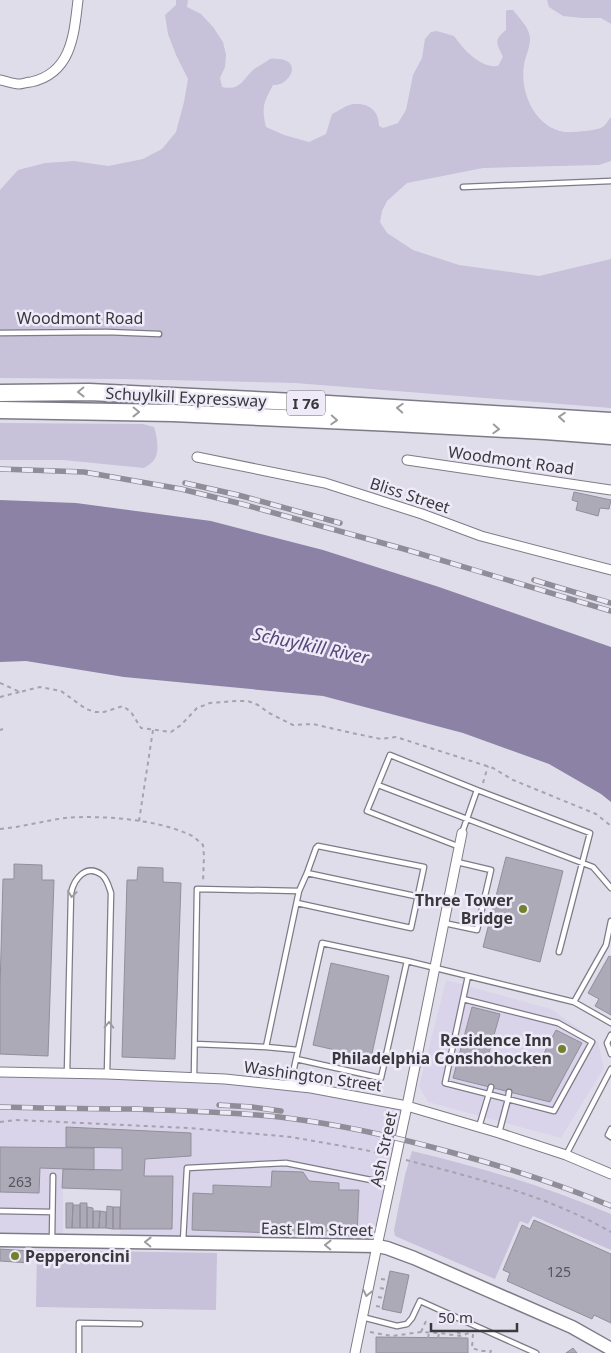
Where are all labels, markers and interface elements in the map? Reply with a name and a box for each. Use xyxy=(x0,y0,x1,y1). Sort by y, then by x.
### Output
street label: Woodmont Road xyxy=(17,307,143,329)
street label: Schuylkill Expressway xyxy=(105,382,268,412)
one-way arrow xyxy=(76,387,84,397)
road number: I 76 xyxy=(287,390,325,416)
one-way arrow xyxy=(396,402,404,413)
one-way arrow xyxy=(132,407,140,417)
one-way arrow xyxy=(558,412,566,423)
one-way arrow xyxy=(330,415,338,426)
one-way arrow xyxy=(492,423,500,434)
street label: Woodmont Road xyxy=(447,440,575,480)
street label: Bliss Street xyxy=(367,472,453,518)
water label: Schuylkill River xyxy=(251,621,372,669)
place label: Three Tower Bridge xyxy=(415,889,513,929)
one-way arrow xyxy=(67,891,78,899)
marker: Three Tower Bridge xyxy=(517,903,529,915)
one-way arrow xyxy=(103,1021,114,1029)
place label: Residence Inn Philadelphia Conshohocken xyxy=(331,1029,552,1069)
marker: Residence Inn Philadelphia Conshohocken xyxy=(556,1043,568,1055)
street label: Washington Street xyxy=(243,1055,384,1097)
street label: Ash Street xyxy=(364,1109,402,1189)
house number: 263 xyxy=(8,1172,32,1191)
street label: East Elm Street xyxy=(261,1217,374,1241)
one-way arrow xyxy=(144,1237,152,1247)
one-way arrow xyxy=(324,1240,332,1250)
place label: Pepperoncini xyxy=(25,1245,130,1267)
marker: Pepperoncini xyxy=(9,1250,21,1262)
house number: 125 xyxy=(547,1262,571,1281)
one-way arrow xyxy=(362,1289,373,1298)
scale bar xyxy=(431,1300,517,1332)
text: 50 m xyxy=(438,1307,473,1327)

